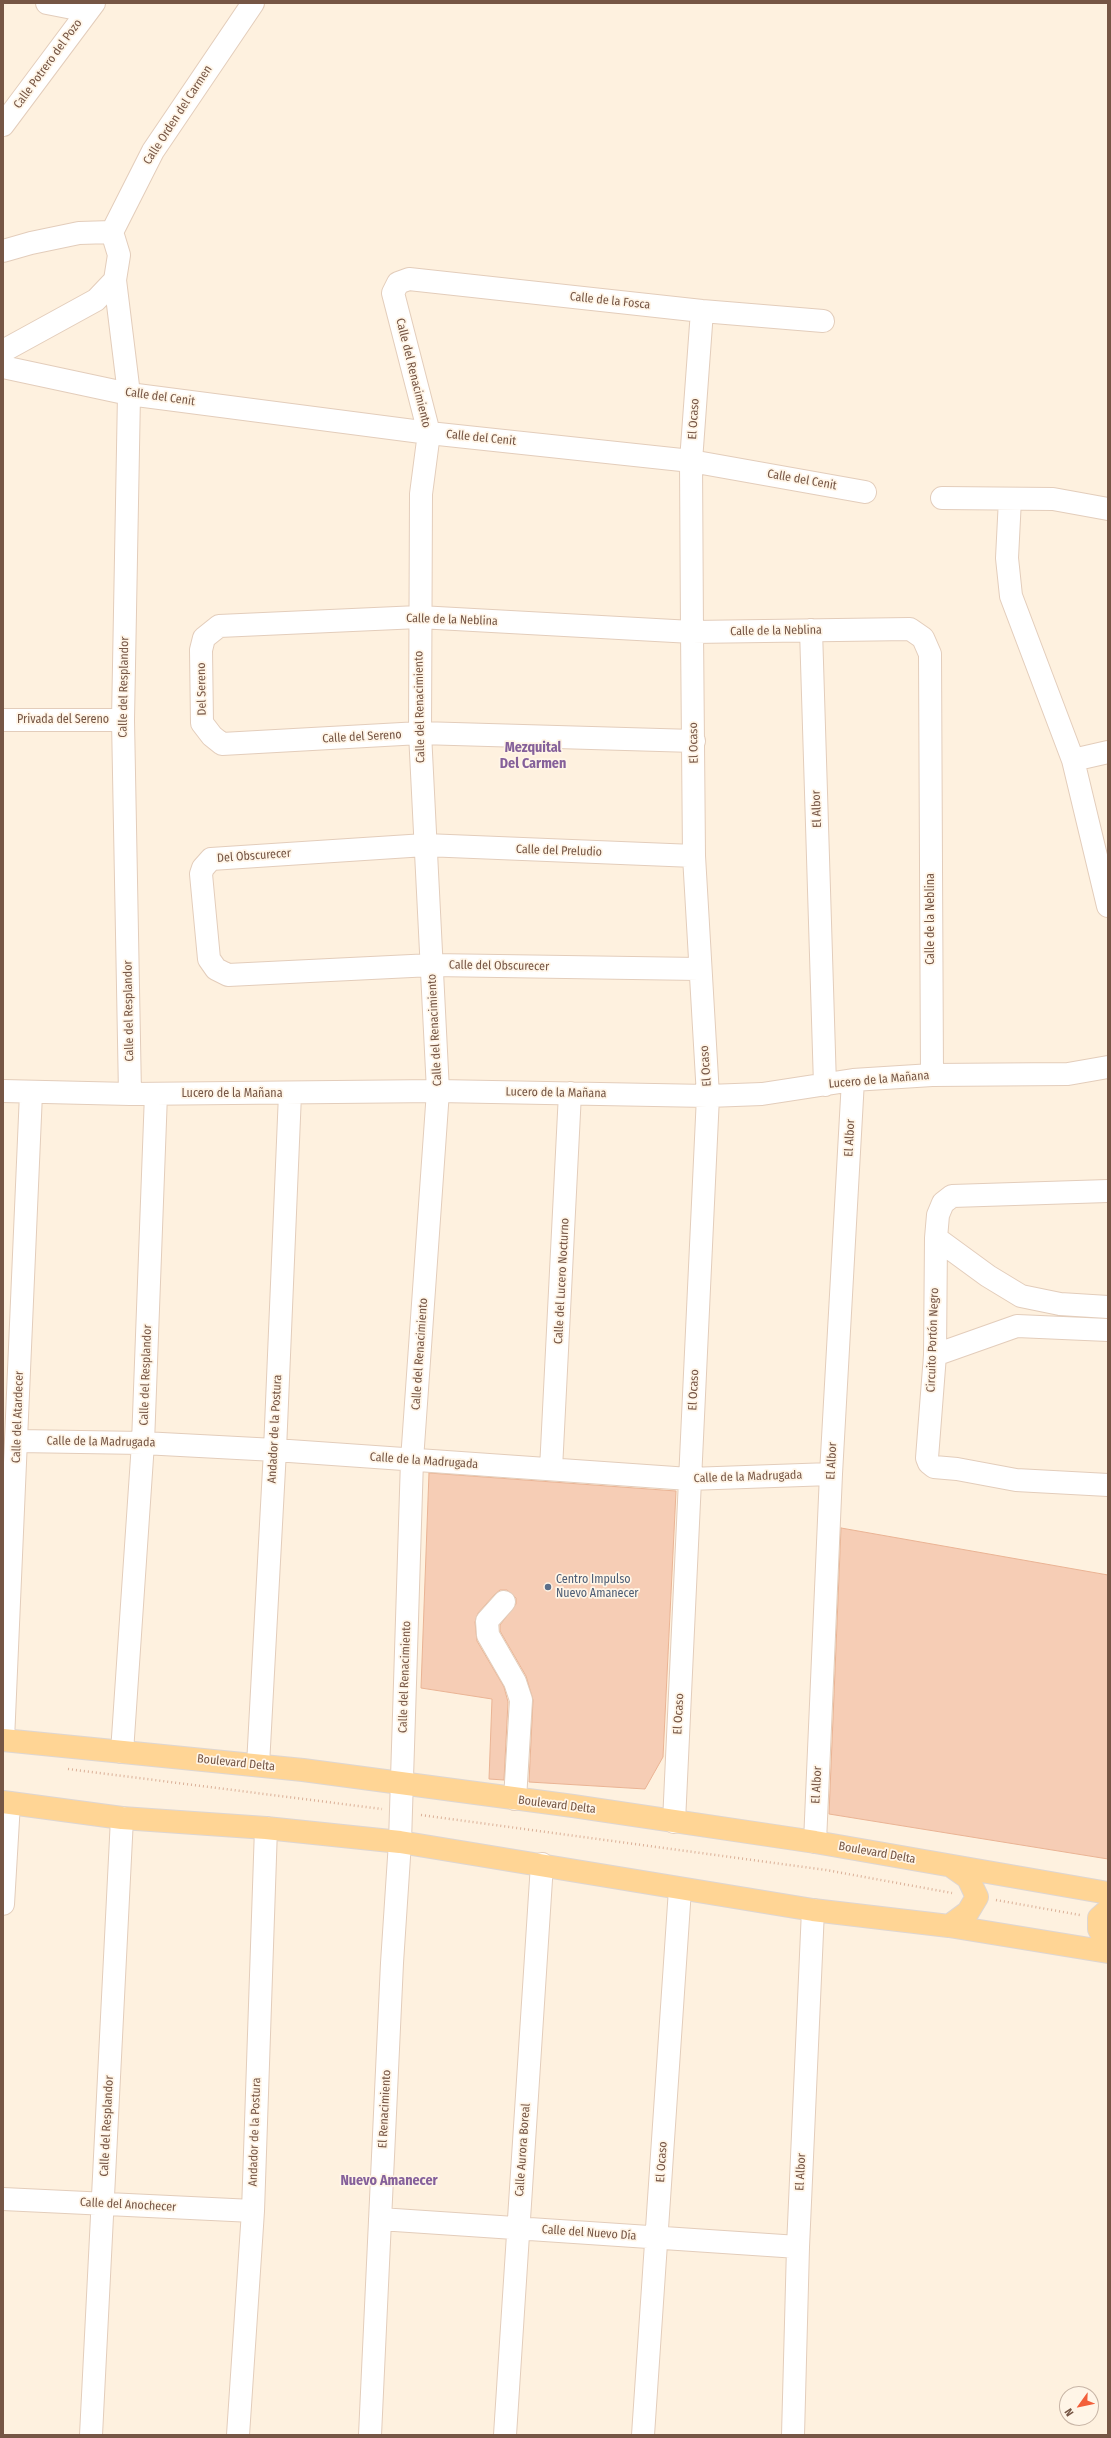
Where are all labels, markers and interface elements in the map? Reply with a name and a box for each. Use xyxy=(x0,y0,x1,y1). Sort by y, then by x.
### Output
street label: Calle Potrero del Pozo xyxy=(11,16,85,112)
street label: Calle Orden del Carmen xyxy=(141,63,215,167)
street label: Calle de la Fosca xyxy=(569,290,651,312)
street label: Calle del Renacimiento xyxy=(392,317,434,429)
street label: Calle del Cenit xyxy=(124,385,196,409)
street label: El Ocaso xyxy=(685,398,703,440)
street label: Calle del Cenit xyxy=(445,427,517,449)
street label: Calle del Cenit xyxy=(766,467,838,493)
street label: Calle de la Neblina xyxy=(406,611,498,629)
street label: Calle de la Neblina xyxy=(730,623,822,639)
street label: Calle del Resplandor xyxy=(116,636,132,738)
street label: Calle del Renacimiento xyxy=(412,651,428,763)
street label: Del Sereno xyxy=(194,662,210,716)
street label: Privada del Sereno xyxy=(17,713,109,727)
street label: El Ocaso xyxy=(686,722,702,764)
street label: Calle del Sereno xyxy=(322,728,402,746)
district label: Mezquital Del Carmen xyxy=(500,740,566,772)
street label: El Albor xyxy=(809,790,825,828)
street label: Calle del Preludio xyxy=(516,842,602,860)
street label: Del Obscurecer xyxy=(217,846,291,866)
street label: Calle de la Neblina xyxy=(924,873,938,965)
street label: Calle del Obscurecer xyxy=(449,958,549,974)
street label: Calle del Resplandor xyxy=(121,960,137,1062)
street label: Calle del Renacimiento xyxy=(425,974,445,1086)
street label: El Ocaso xyxy=(697,1045,715,1087)
street label: Lucero de la Mañana xyxy=(828,1068,930,1092)
street label: Lucero de la Mañana xyxy=(505,1085,607,1101)
street label: Lucero de la Mañana xyxy=(181,1087,283,1101)
street label: El Albor xyxy=(842,1119,858,1157)
street label: Calle del Lucero Nocturno xyxy=(552,1218,572,1344)
street label: Circuito Portón Negro xyxy=(924,1287,942,1393)
street label: Calle del Renacimiento xyxy=(409,1297,431,1411)
street label: Calle del Resplandor xyxy=(137,1324,155,1426)
street label: El Ocaso xyxy=(686,1369,702,1411)
street label: Calle del Atardecer xyxy=(9,1371,27,1463)
street label: Andador de la Postura xyxy=(265,1374,285,1484)
street label: Calle de la Madrugada xyxy=(47,1434,155,1450)
street label: El Albor xyxy=(824,1442,840,1480)
street label: Calle de la Madrugada xyxy=(369,1450,479,1472)
street label: Calle de la Madrugada xyxy=(693,1468,803,1486)
place label: Centro Impulso Nuevo Amanecer xyxy=(556,1573,639,1601)
marker: Centro Impulso Nuevo Amanecer xyxy=(543,1582,553,1592)
street label: Calle del Renacimiento xyxy=(396,1621,414,1733)
street label: El Ocaso xyxy=(671,1693,687,1735)
street label: Boulevard Delta xyxy=(196,1752,276,1774)
street label: El Albor xyxy=(809,1766,825,1804)
street label: Boulevard Delta xyxy=(517,1793,597,1817)
street label: Boulevard Delta xyxy=(837,1839,917,1867)
street label: El Renacimiento xyxy=(376,2069,394,2149)
street label: Calle del Resplandor xyxy=(97,2075,117,2177)
street label: Andador de la Postura xyxy=(246,2077,264,2187)
street label: Calle Aurora Boreal xyxy=(513,2103,533,2197)
street label: El Ocaso xyxy=(653,2141,671,2183)
street label: El Albor xyxy=(793,2153,809,2191)
district label: Nuevo Amanecer xyxy=(340,2173,438,2189)
street label: Calle del Anochecer xyxy=(79,2195,177,2215)
street label: Calle del Nuevo Día xyxy=(541,2223,637,2243)
north arrow xyxy=(1059,2386,1099,2426)
text: N xyxy=(1062,2406,1077,2419)

